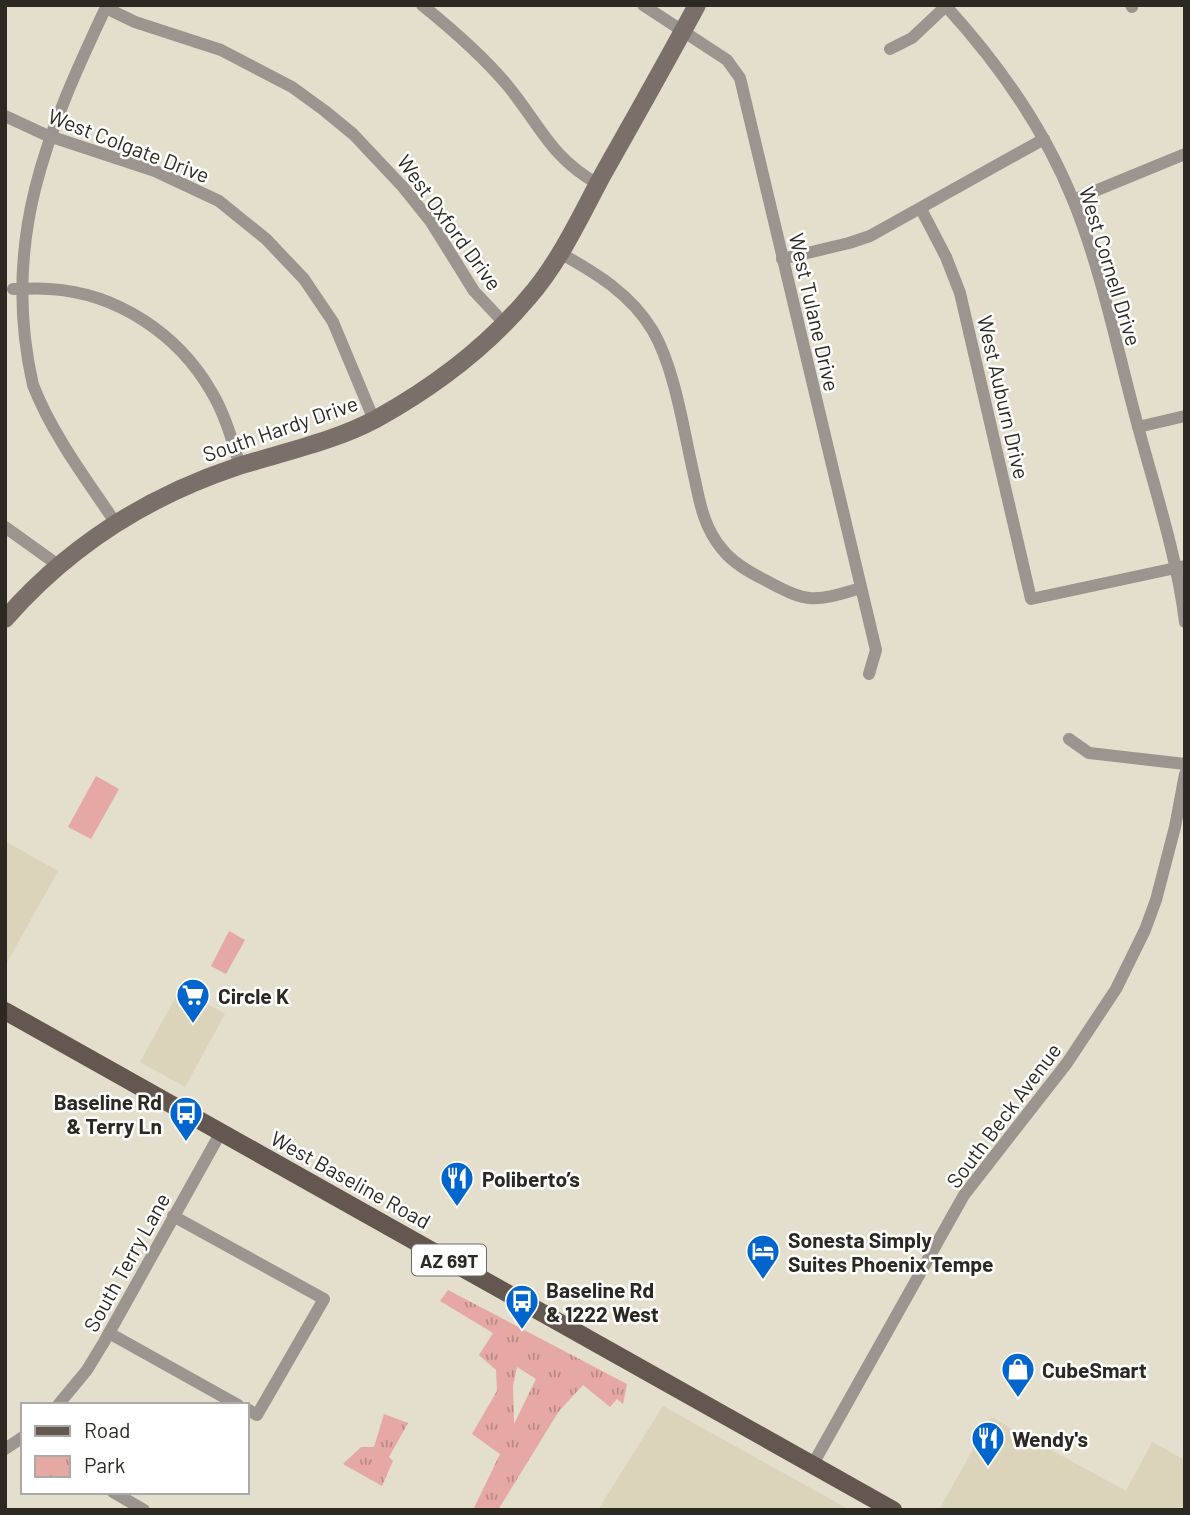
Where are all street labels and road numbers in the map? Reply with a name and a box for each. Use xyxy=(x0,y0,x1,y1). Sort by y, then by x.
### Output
street label: West Colgate Drive xyxy=(45,103,213,187)
street label: West Oxford Drive xyxy=(392,149,508,295)
street label: West Cornell Drive xyxy=(1075,183,1147,349)
street label: West Tulane Drive xyxy=(785,230,845,394)
street label: West Auburn Drive xyxy=(973,313,1035,481)
street label: South Hardy Drive xyxy=(199,390,361,466)
street label: South Beck Avenue xyxy=(940,1038,1066,1192)
street label: West Baseline Road xyxy=(267,1125,435,1233)
street label: South Terry Lane xyxy=(78,1188,174,1336)
road number: AZ 69T xyxy=(412,1244,486,1276)

